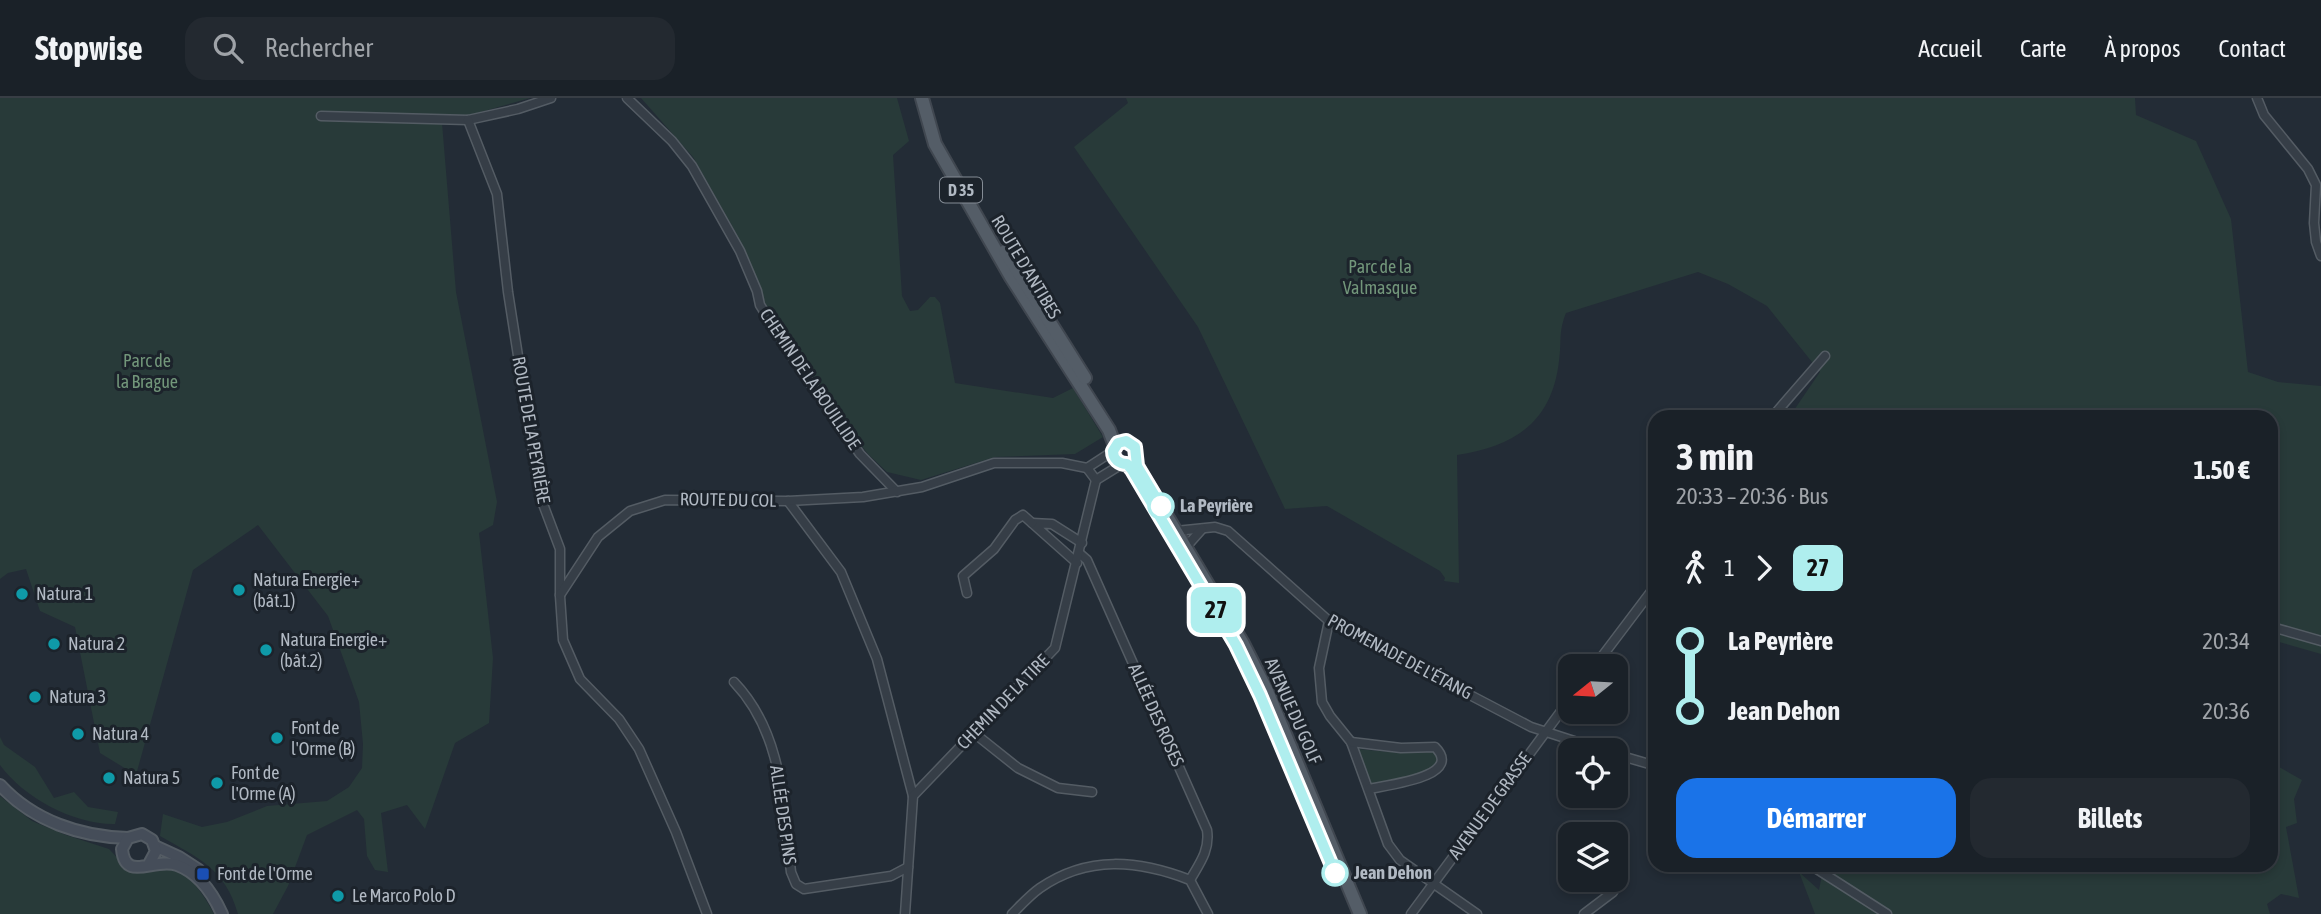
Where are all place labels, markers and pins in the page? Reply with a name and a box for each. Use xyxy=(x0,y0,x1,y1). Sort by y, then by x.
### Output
marker: La Peyrière xyxy=(1148,493,1174,519)
place label: La Peyrière xyxy=(1180,495,1253,516)
place label: Natura Energie+ (bât.1) xyxy=(253,569,360,611)
marker: Natura Energie+ (bât.1) xyxy=(231,582,247,598)
place label: Natura 1 xyxy=(36,583,93,604)
marker: Natura 1 xyxy=(14,586,30,602)
place label: Natura Energie+ (bât.2) xyxy=(280,629,387,671)
place label: Natura 2 xyxy=(68,633,125,654)
marker: Natura 2 xyxy=(46,636,62,652)
marker: Natura Energie+ (bât.2) xyxy=(258,642,274,658)
place label: Natura 3 xyxy=(49,686,106,707)
marker: Natura 3 xyxy=(27,689,43,705)
place label: Font de l'Orme (B) xyxy=(291,717,355,759)
place label: Natura 4 xyxy=(92,723,149,744)
marker: Natura 4 xyxy=(70,726,86,742)
marker: Font de l'Orme (B) xyxy=(269,730,285,746)
place label: Font de l'Orme (A) xyxy=(231,762,296,804)
place label: Natura 5 xyxy=(123,767,180,788)
marker: Natura 5 xyxy=(101,770,117,786)
marker: Font de l'Orme (A) xyxy=(209,775,225,791)
marker: Jean Dehon xyxy=(1322,860,1348,886)
place label: Jean Dehon xyxy=(1353,862,1432,883)
place label: Font de l'Orme xyxy=(217,863,313,884)
marker: Font de l'Orme xyxy=(195,866,211,882)
place label: Le Marco Polo D xyxy=(352,885,456,906)
marker: Le Marco Polo D xyxy=(330,888,346,904)

